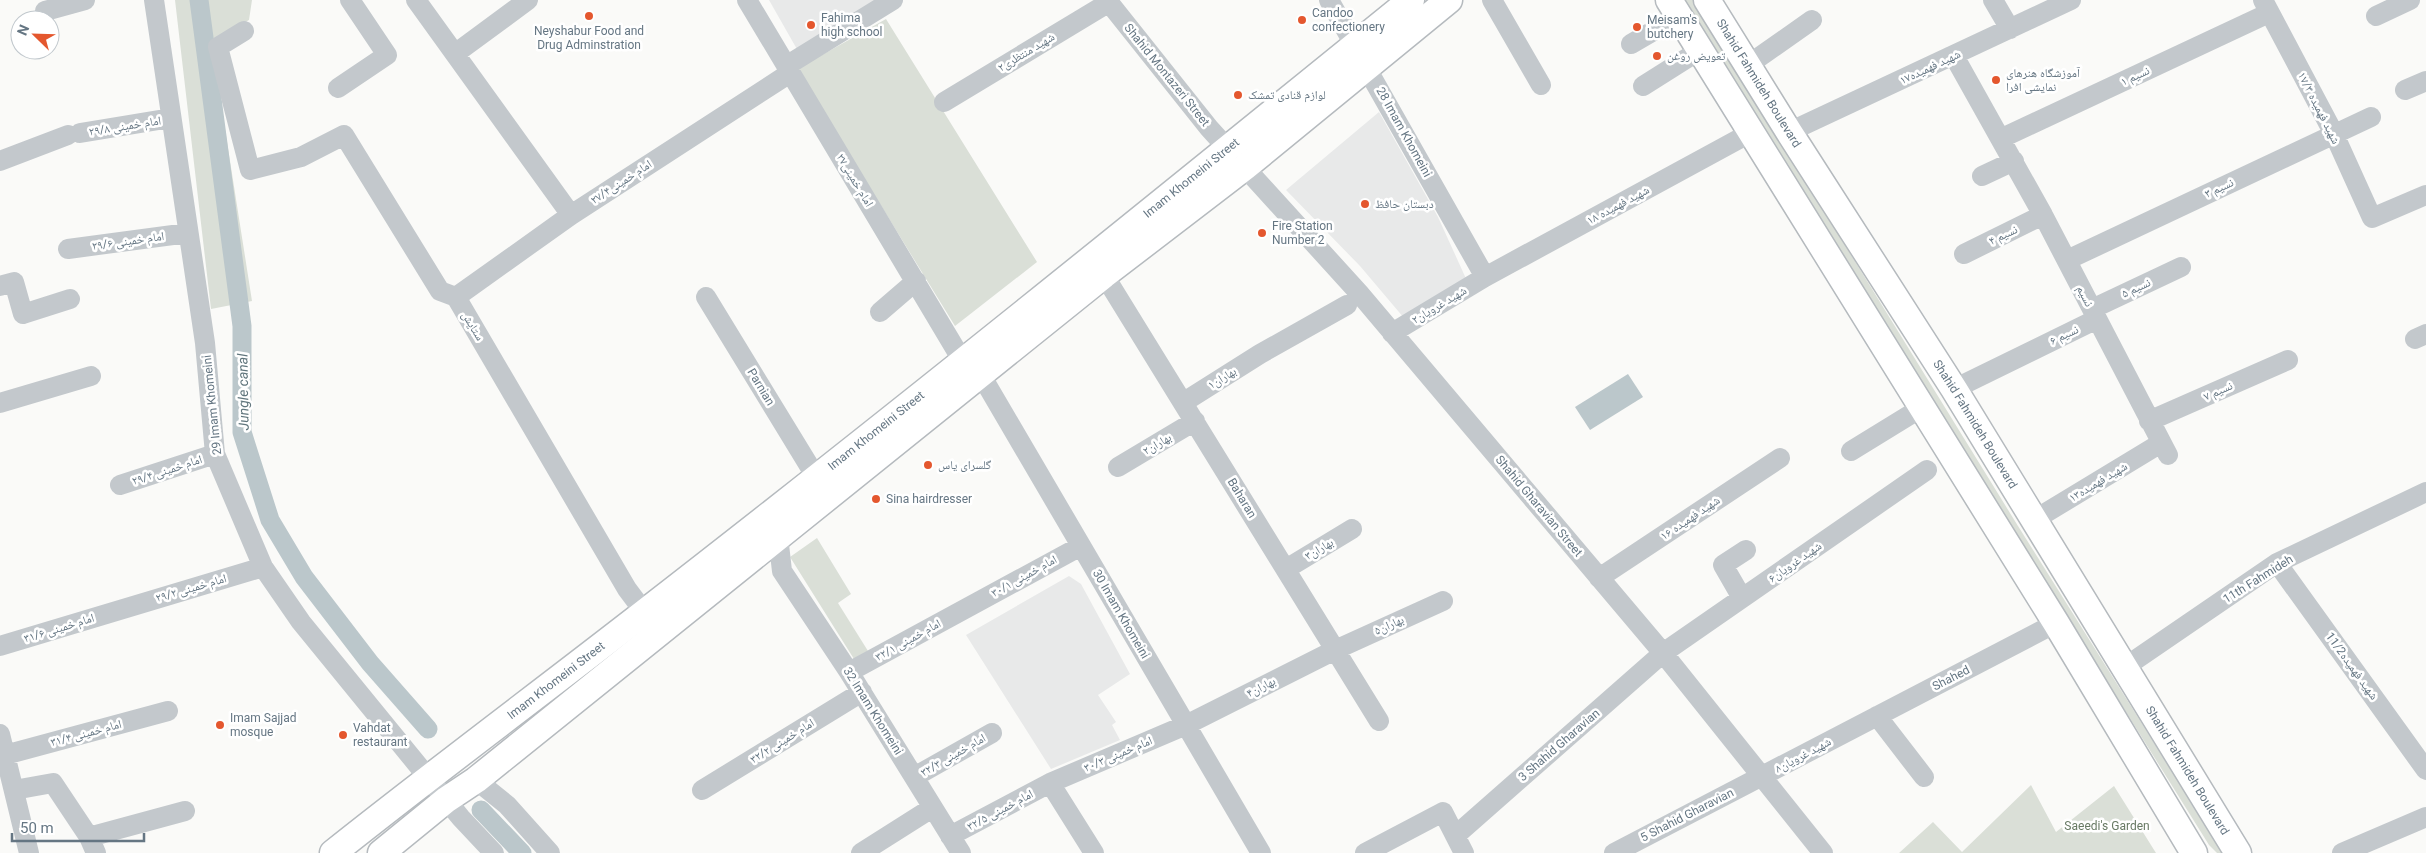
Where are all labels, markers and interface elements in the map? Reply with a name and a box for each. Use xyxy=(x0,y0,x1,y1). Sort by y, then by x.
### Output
place label: Candoo confectionery xyxy=(1312,6,1385,34)
north arrow xyxy=(10,10,60,60)
marker: Neyshabur Food and Drug Adminstration xyxy=(583,10,595,22)
place label: Fahima high school xyxy=(821,11,883,39)
place label: Meisam's butchery xyxy=(1647,13,1697,41)
marker: Candoo confectionery xyxy=(1296,14,1308,26)
street label: Shahid Fahmideh Boulevard xyxy=(1714,16,1804,150)
marker: Fahima high school xyxy=(805,19,817,31)
street label: Shahid Montazeri Street xyxy=(1121,21,1213,129)
marker: Meisam's butchery xyxy=(1631,21,1643,33)
text: N xyxy=(14,22,32,38)
place label: Neyshabur Food and Drug Adminstration xyxy=(534,24,644,52)
street label: شهید منتظری۲ xyxy=(995,29,1057,75)
street label: شهید فهمیده۱۷ xyxy=(1897,47,1963,87)
place label: تعویض روغن xyxy=(1667,49,1726,63)
marker: تعویض روغن xyxy=(1651,50,1663,62)
street label: نسیم ۱ xyxy=(2118,63,2152,90)
place label: آموزشگاه هنرهای نمایشی افرا xyxy=(2006,66,2081,94)
street label: شهید فهمیده ۱۷/۳ xyxy=(2295,70,2343,147)
marker: آموزشگاه هنرهای نمایشی افرا xyxy=(1990,74,2002,86)
street label: 28 Imam Khomeini xyxy=(1373,85,1435,179)
place label: لوازم قنادی تمشک xyxy=(1248,88,1326,103)
marker: لوازم قنادی تمشک xyxy=(1232,89,1244,101)
street label: امام خمینی ۲۹/۸ xyxy=(88,113,162,140)
street label: Imam Khomeini Street xyxy=(1141,135,1242,221)
street label: امام خمینی۲۷ xyxy=(833,151,876,210)
street label: امام خمینی۲۷/۴ xyxy=(588,157,655,208)
street label: نسیم ۳ xyxy=(2202,175,2236,202)
street label: شهید فهمیده ۱۸ xyxy=(1584,183,1652,227)
place label: دبستان حافظ xyxy=(1375,197,1434,211)
marker: دبستان حافظ xyxy=(1359,198,1371,210)
place label: Fire Station Number 2 xyxy=(1272,219,1333,247)
street label: نسیم ۴ xyxy=(1986,222,2020,249)
marker: Fire Station Number 2 xyxy=(1256,227,1268,239)
street label: امام خمینی ۲۹/۶ xyxy=(91,229,165,254)
street label: نسیم ۵ xyxy=(2119,275,2153,302)
street label: شهید غرویان۲ xyxy=(1409,283,1469,327)
street label: نسیم xyxy=(2073,283,2096,309)
street label: ستایش xyxy=(459,309,487,343)
street label: نسیم ۶ xyxy=(2047,322,2081,349)
water label: Jungle canal xyxy=(234,353,252,431)
street label: 29 Imam Khomeini xyxy=(200,354,224,456)
street label: Shahid Fahmideh Boulevard xyxy=(1930,357,2020,491)
street label: بهاران۱ xyxy=(1205,364,1239,392)
street label: Parnian xyxy=(744,366,778,408)
street label: نسیم ۷ xyxy=(2201,378,2235,404)
street label: Imam Khomeini Street xyxy=(825,388,927,473)
street label: بهاران۲ xyxy=(1140,430,1174,458)
street label: امام خمینی ۲۹/۴ xyxy=(130,452,204,489)
street label: Shahid Gharavian Street xyxy=(1493,453,1585,559)
place label: گلسرای یاس xyxy=(938,458,991,472)
marker: گلسرای یاس xyxy=(922,459,934,471)
street label: شهید فهمیده۱۳ xyxy=(2066,459,2130,505)
street label: Baharan xyxy=(1225,475,1259,521)
place label: Sina hairdresser xyxy=(886,492,972,506)
marker: Sina hairdresser xyxy=(870,493,882,505)
street label: شهید فهمیده ۱۶ xyxy=(1658,493,1723,543)
street label: بهاران۳ xyxy=(1302,535,1336,563)
street label: شهید غرویان۶ xyxy=(1766,539,1824,586)
street label: امام خمینی ۳۰/۱ xyxy=(989,552,1060,601)
street label: 11th Fahmideh xyxy=(2220,552,2296,606)
street label: 30 Imam Khomeini xyxy=(1090,567,1152,661)
street label: امام خمینی ۲۹/۲ xyxy=(154,571,228,606)
street label: امام خمینی ۳۱/۶ xyxy=(22,611,96,646)
street label: بهاران۵ xyxy=(1372,612,1406,638)
street label: امام خمینی ۳۲/۱ xyxy=(873,616,944,665)
street label: شهید فهمیده11/2 xyxy=(2323,629,2381,703)
street label: Imam Khomeini Street xyxy=(505,639,608,722)
street label: Shahed xyxy=(1930,663,1972,693)
street label: 32 Imam Khomeini xyxy=(840,665,906,757)
street label: بهاران۴ xyxy=(1244,674,1278,701)
street label: Shahid Fahmideh Boulevard xyxy=(2143,703,2232,837)
street label: 3 Shahid Gharavian xyxy=(1516,706,1602,784)
place label: Imam Sajjad mosque xyxy=(230,711,297,739)
street label: امام خمینی ۳۲/۲ xyxy=(747,716,817,767)
street label: امام خمینی ۳۱/۴ xyxy=(49,717,123,750)
marker: Imam Sajjad mosque xyxy=(214,719,226,731)
place label: Vahdat restaurant xyxy=(353,721,408,749)
marker: Vahdat restaurant xyxy=(337,729,349,741)
street label: امام خمینی ۳۲/۳ xyxy=(918,731,989,780)
street label: امام خمینی ۳۰/۳ xyxy=(1082,733,1155,776)
street label: شهید غرویان۸ xyxy=(1773,734,1834,776)
street label: 5 Shahid Gharavian xyxy=(1638,785,1736,845)
street label: امام خمینی ۳۲/۵ xyxy=(964,787,1036,834)
scale bar xyxy=(12,810,145,842)
text: 50 m xyxy=(20,819,54,837)
park label: Saeedi's Garden xyxy=(2064,819,2150,833)

